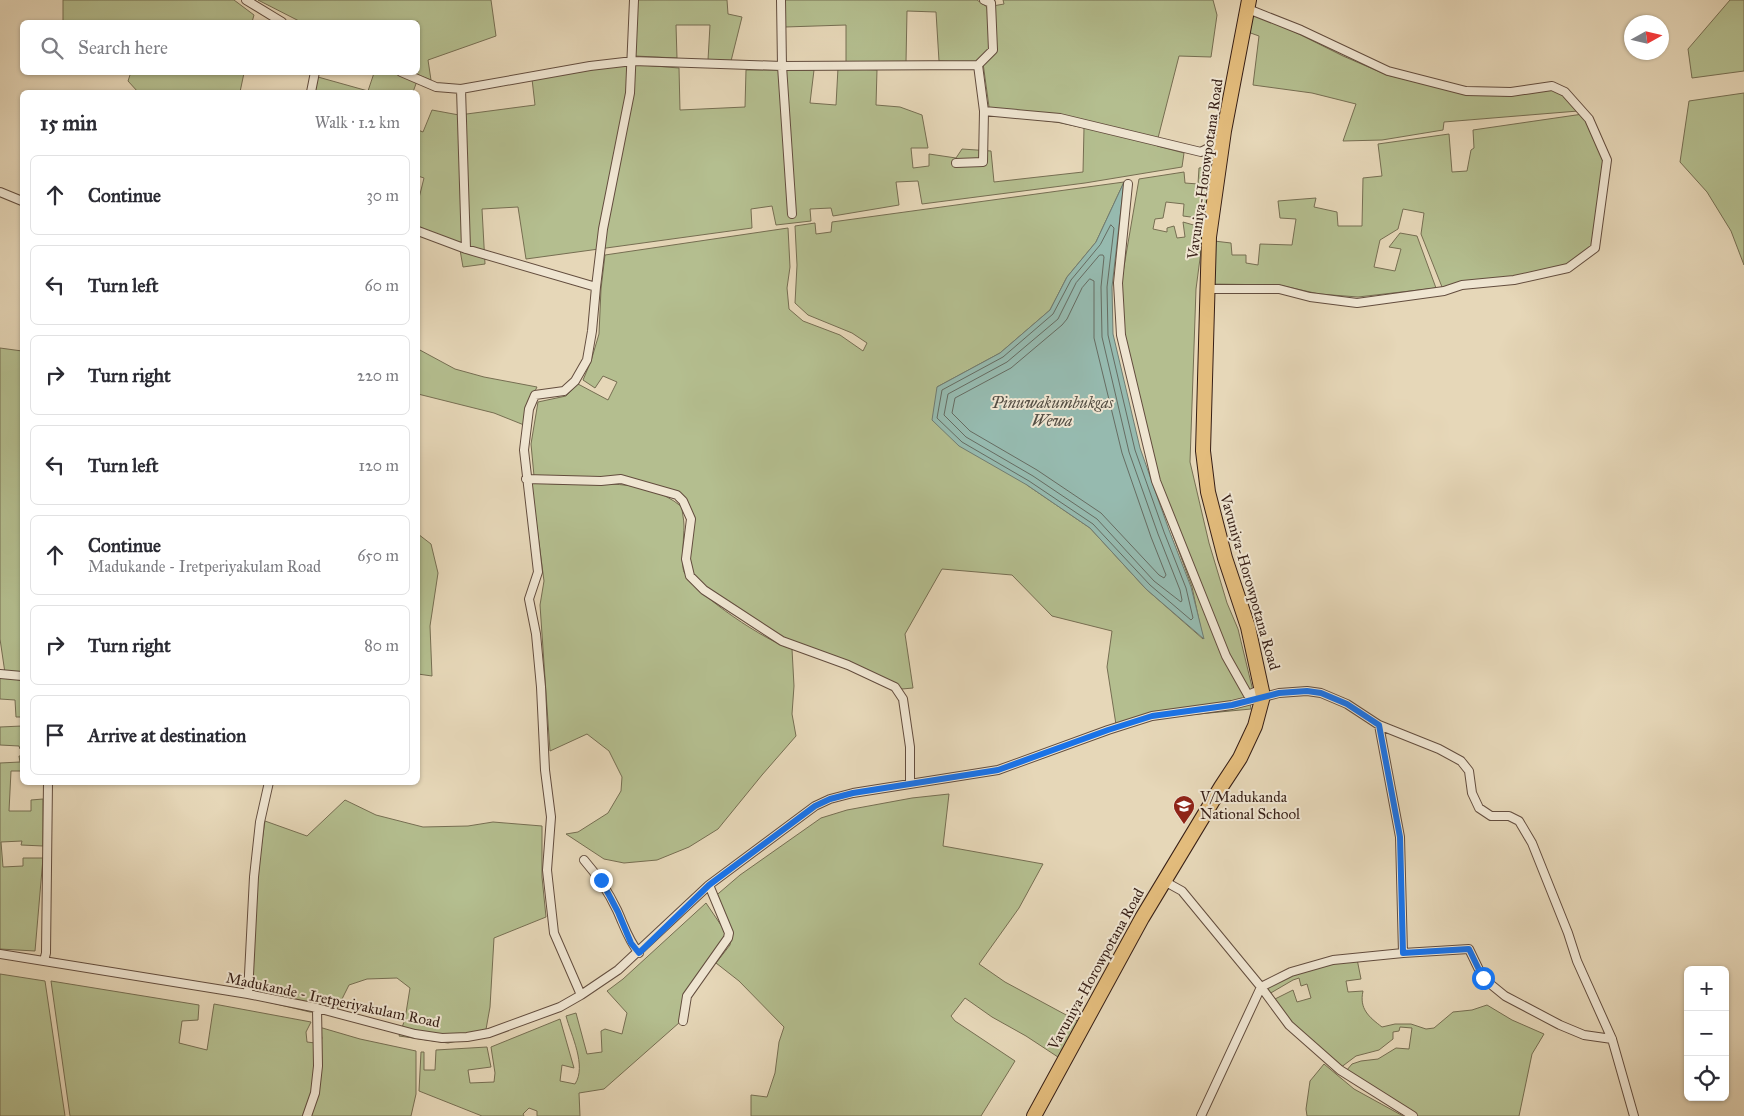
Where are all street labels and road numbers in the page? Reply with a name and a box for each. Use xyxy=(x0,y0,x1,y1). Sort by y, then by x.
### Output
street label: Vavuniya-Horowpotana Road xyxy=(1183,77,1227,261)
street label: Vavuniya-Horowpotana Road xyxy=(1216,491,1284,672)
street label: Vavuniya-Horowpotana Road xyxy=(1044,885,1148,1054)
street label: Madukande - Iretperiyakulam Road xyxy=(224,968,442,1032)

